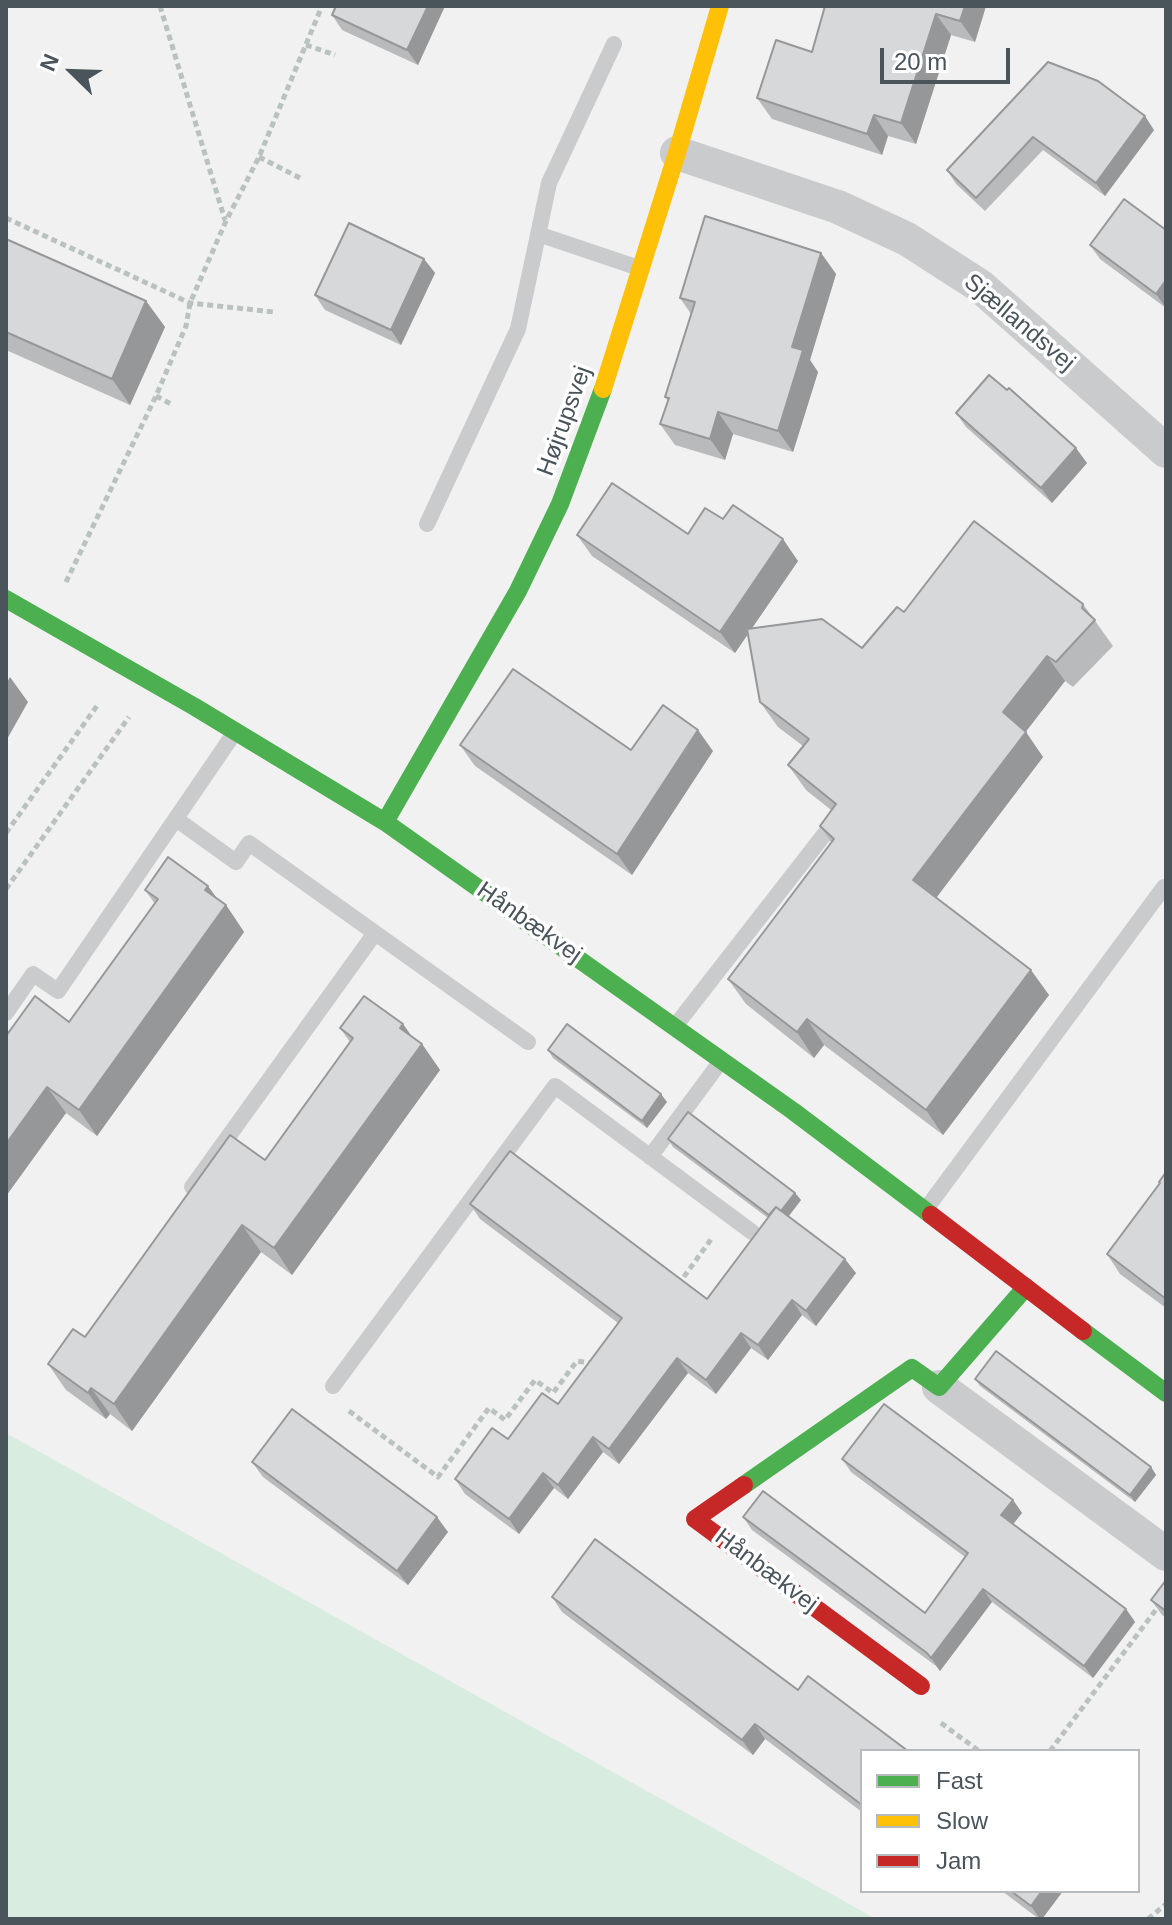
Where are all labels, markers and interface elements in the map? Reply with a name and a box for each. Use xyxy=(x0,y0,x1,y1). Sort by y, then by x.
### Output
north arrow xyxy=(32,32,112,112)
scale bar xyxy=(884,32,1014,82)
text: 20 m xyxy=(894,48,947,75)
text: N xyxy=(35,50,64,75)
street label: Sjællandsvej xyxy=(958,268,1080,378)
street label: Højrupsvej xyxy=(532,362,598,480)
street label: Hånbækvej xyxy=(471,876,587,970)
street label: Hånbækvej xyxy=(709,1523,823,1619)
legend xyxy=(860,1749,1140,1893)
text: Fast xyxy=(936,1767,983,1794)
text: Slow xyxy=(936,1807,988,1834)
text: Jam xyxy=(936,1847,981,1874)

